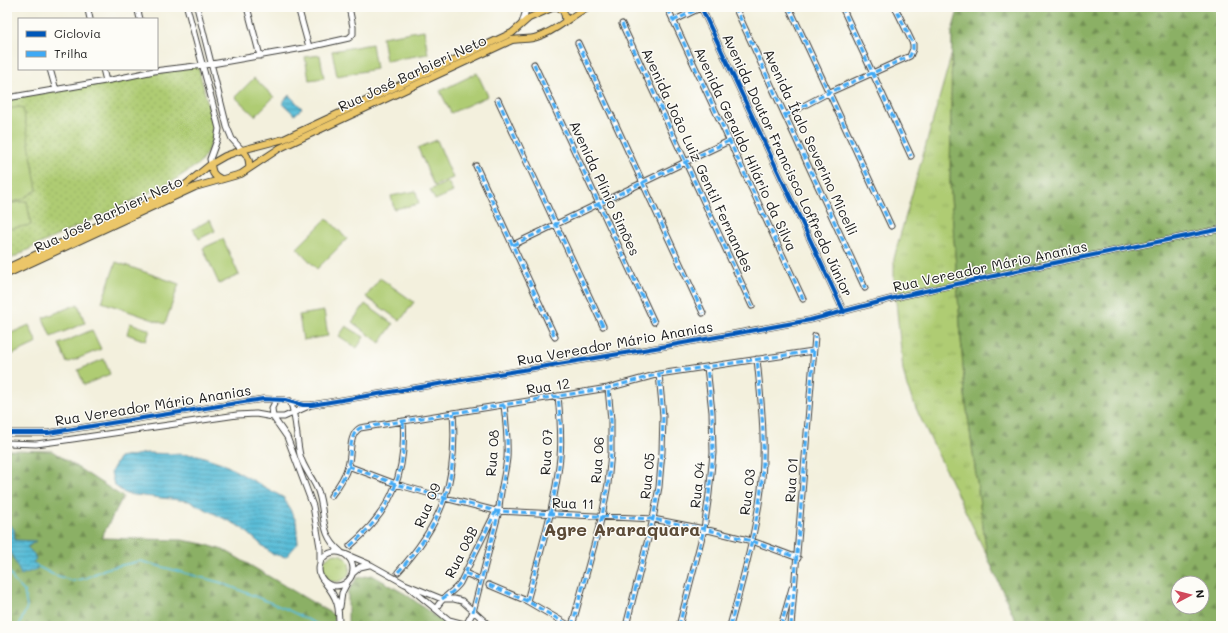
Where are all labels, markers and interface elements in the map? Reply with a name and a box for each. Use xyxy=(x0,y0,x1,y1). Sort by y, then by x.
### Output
legend xyxy=(18,18,158,70)
text: Ciclovia xyxy=(54,25,101,41)
street label: Rua José Barbieri Neto xyxy=(335,30,489,116)
street label: Avenida Doutor Francisco Loffredo Júnior xyxy=(718,30,858,300)
street label: Avenida Geraldo Hilário da Silva xyxy=(690,44,802,254)
text: Trilha xyxy=(54,45,88,61)
street label: Avenida João Luiz Gentil Fernandes xyxy=(638,45,758,275)
street label: Avenida Ítalo Severino Micelli xyxy=(759,46,863,238)
street label: Avenida Plínio Simões xyxy=(565,117,645,259)
street label: Rua José Barbieri Neto xyxy=(31,171,185,257)
street label: Rua Vereador Mário Ananias xyxy=(891,236,1089,296)
street label: Rua Vereador Mário Ananias xyxy=(516,316,714,370)
street label: Rua 12 xyxy=(525,373,571,399)
street label: Rua Vereador Mário Ananias xyxy=(54,380,252,430)
street label: Rua 07 xyxy=(535,428,557,476)
street label: Rua 08 xyxy=(481,429,503,477)
street label: Rua 06 xyxy=(586,436,608,484)
street label: Rua 05 xyxy=(635,452,659,500)
street label: Rua 01 xyxy=(780,457,802,503)
street label: Rua 04 xyxy=(685,460,709,509)
street label: Rua 03 xyxy=(735,468,759,516)
street label: Rua 09 xyxy=(409,480,445,530)
street label: Rua 11 xyxy=(552,493,594,513)
district label: Agre Araraquara xyxy=(544,517,700,541)
street label: Rua 08B xyxy=(440,523,482,581)
north arrow xyxy=(1170,575,1210,615)
text: N xyxy=(1192,589,1208,599)

